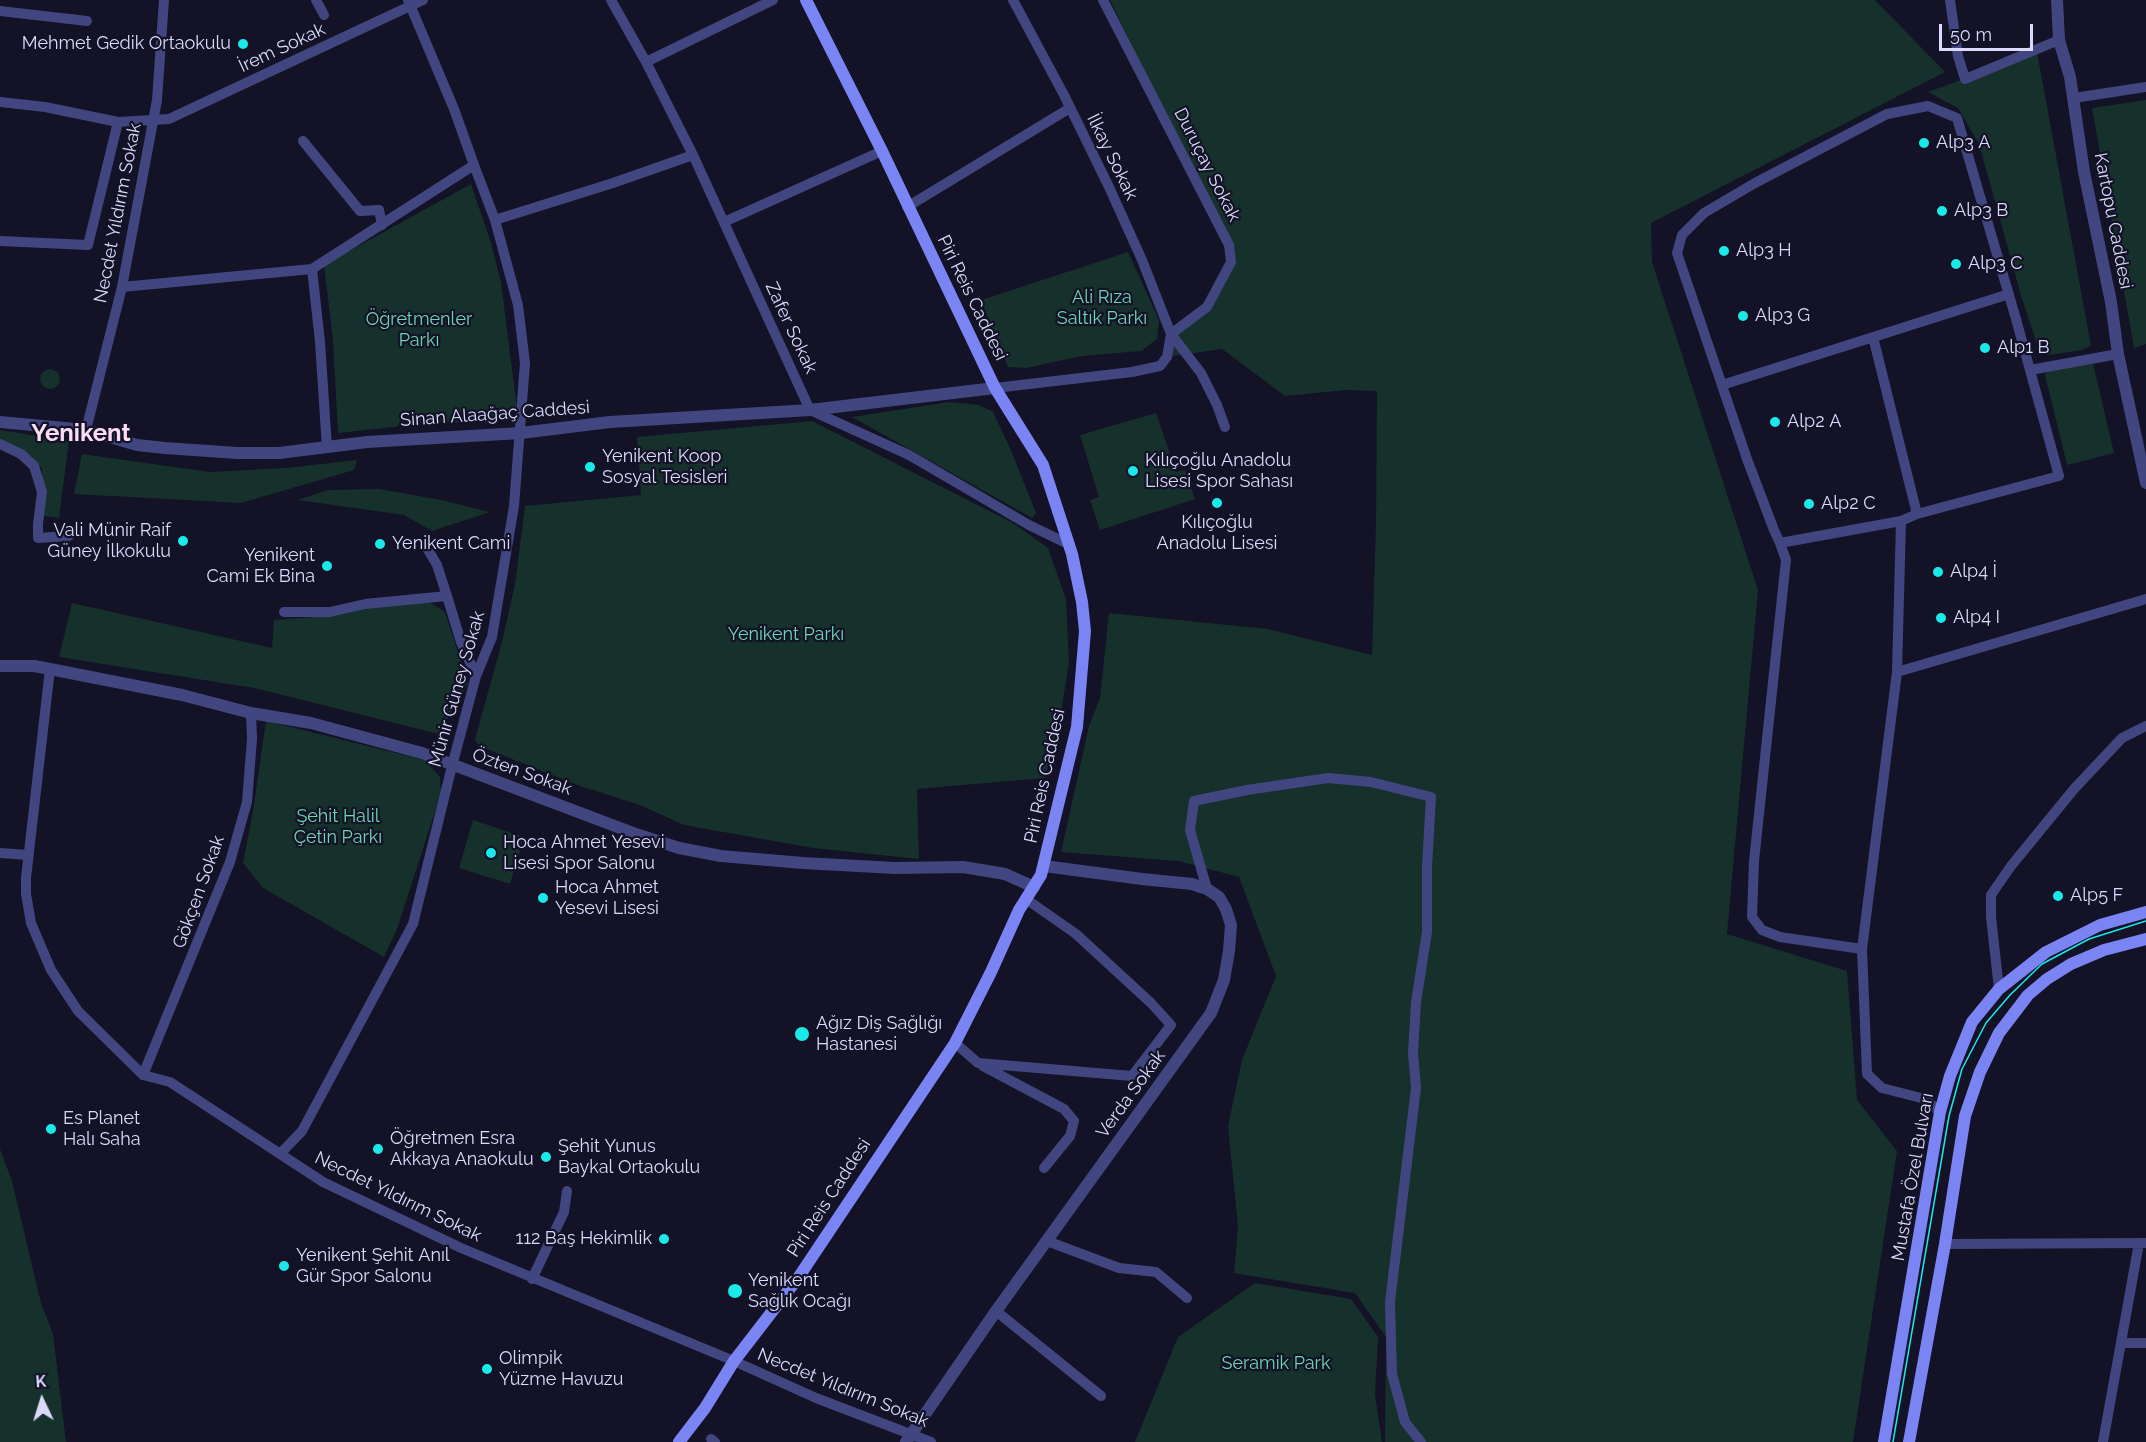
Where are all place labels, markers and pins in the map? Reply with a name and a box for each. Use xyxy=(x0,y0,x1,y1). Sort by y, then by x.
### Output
place label: Mehmet Gedik Ortaokulu xyxy=(22,33,231,55)
marker: Mehmet Gedik Ortaokulu xyxy=(236,37,250,51)
place label: Alp3 A xyxy=(1936,132,1991,154)
marker: Alp3 A xyxy=(1917,136,1931,150)
place label: Alp3 B xyxy=(1954,200,2008,222)
marker: Alp3 B xyxy=(1935,204,1949,218)
place label: Alp3 H xyxy=(1736,240,1792,262)
marker: Alp3 H xyxy=(1717,244,1731,258)
place label: Alp3 C xyxy=(1968,253,2023,275)
marker: Alp3 C xyxy=(1949,257,1963,271)
place label: Alp3 G xyxy=(1755,305,1810,327)
marker: Alp3 G xyxy=(1736,309,1750,323)
place label: Alp1 B xyxy=(1997,337,2049,359)
marker: Alp1 B xyxy=(1978,341,1992,355)
place label: Alp2 A xyxy=(1787,411,1841,433)
marker: Alp2 A xyxy=(1768,415,1782,429)
place label: Yenikent Koop Sosyal Tesisleri xyxy=(602,446,727,488)
place label: Kılıçoğlu Anadolu Lisesi Spor Sahası xyxy=(1145,450,1293,492)
marker: Yenikent Koop Sosyal Tesisleri xyxy=(583,460,597,474)
marker: Kılıçoğlu Anadolu Lisesi Spor Sahası xyxy=(1126,464,1140,478)
place label: Alp2 C xyxy=(1821,493,1875,515)
marker: Kılıçoğlu Anadolu Lisesi xyxy=(1210,496,1224,510)
marker: Alp2 C xyxy=(1802,497,1816,511)
place label: Kılıçoğlu Anadolu Lisesi xyxy=(1157,512,1277,554)
place label: Vali Münir Raif Güney İlkokulu xyxy=(47,520,171,562)
place label: Yenikent Cami xyxy=(392,533,510,555)
marker: Vali Münir Raif Güney İlkokulu xyxy=(176,534,190,548)
marker: Yenikent Cami xyxy=(373,537,387,551)
place label: Yenikent Cami Ek Bina xyxy=(206,545,315,588)
marker: Yenikent Cami Ek Bina xyxy=(320,559,334,573)
place label: Alp4 İ xyxy=(1950,561,1997,583)
marker: Alp4 İ xyxy=(1931,565,1945,579)
place label: Alp4 I xyxy=(1953,607,2000,629)
marker: Alp4 I xyxy=(1934,611,1948,625)
place label: Hoca Ahmet Yesevi Lisesi Spor Salonu xyxy=(503,832,665,874)
marker: Hoca Ahmet Yesevi Lisesi Spor Salonu xyxy=(484,846,498,860)
place label: Hoca Ahmet Yesevi Lisesi xyxy=(555,877,659,920)
place label: Alp5 F xyxy=(2070,885,2123,907)
marker: Alp5 F xyxy=(2051,889,2065,903)
marker: Hoca Ahmet Yesevi Lisesi xyxy=(536,891,550,905)
place label: Ağız Diş Sağlığı Hastanesi xyxy=(816,1013,942,1056)
marker: Ağız Diş Sağlığı Hastanesi xyxy=(793,1025,811,1043)
place label: Es Planet Halı Saha xyxy=(63,1108,140,1150)
marker: Es Planet Halı Saha xyxy=(44,1122,58,1136)
place label: Öğretmen Esra Akkaya Anaokulu xyxy=(390,1128,534,1170)
place label: Şehit Yunus Baykal Ortaokulu xyxy=(558,1136,700,1178)
marker: Öğretmen Esra Akkaya Anaokulu xyxy=(371,1142,385,1156)
marker: Şehit Yunus Baykal Ortaokulu xyxy=(539,1150,553,1164)
place label: 112 Baş Hekimlik xyxy=(515,1228,652,1250)
marker: 112 Baş Hekimlik xyxy=(657,1232,671,1246)
place label: Yenikent Şehit Anıl Gür Spor Salonu xyxy=(296,1245,450,1288)
marker: Yenikent Şehit Anıl Gür Spor Salonu xyxy=(277,1259,291,1273)
place label: Yenikent Sağlık Ocağı xyxy=(748,1270,851,1312)
marker: Yenikent Sağlık Ocağı xyxy=(726,1282,744,1300)
place label: Olimpik Yüzme Havuzu xyxy=(499,1348,623,1390)
marker: Olimpik Yüzme Havuzu xyxy=(480,1362,494,1376)

